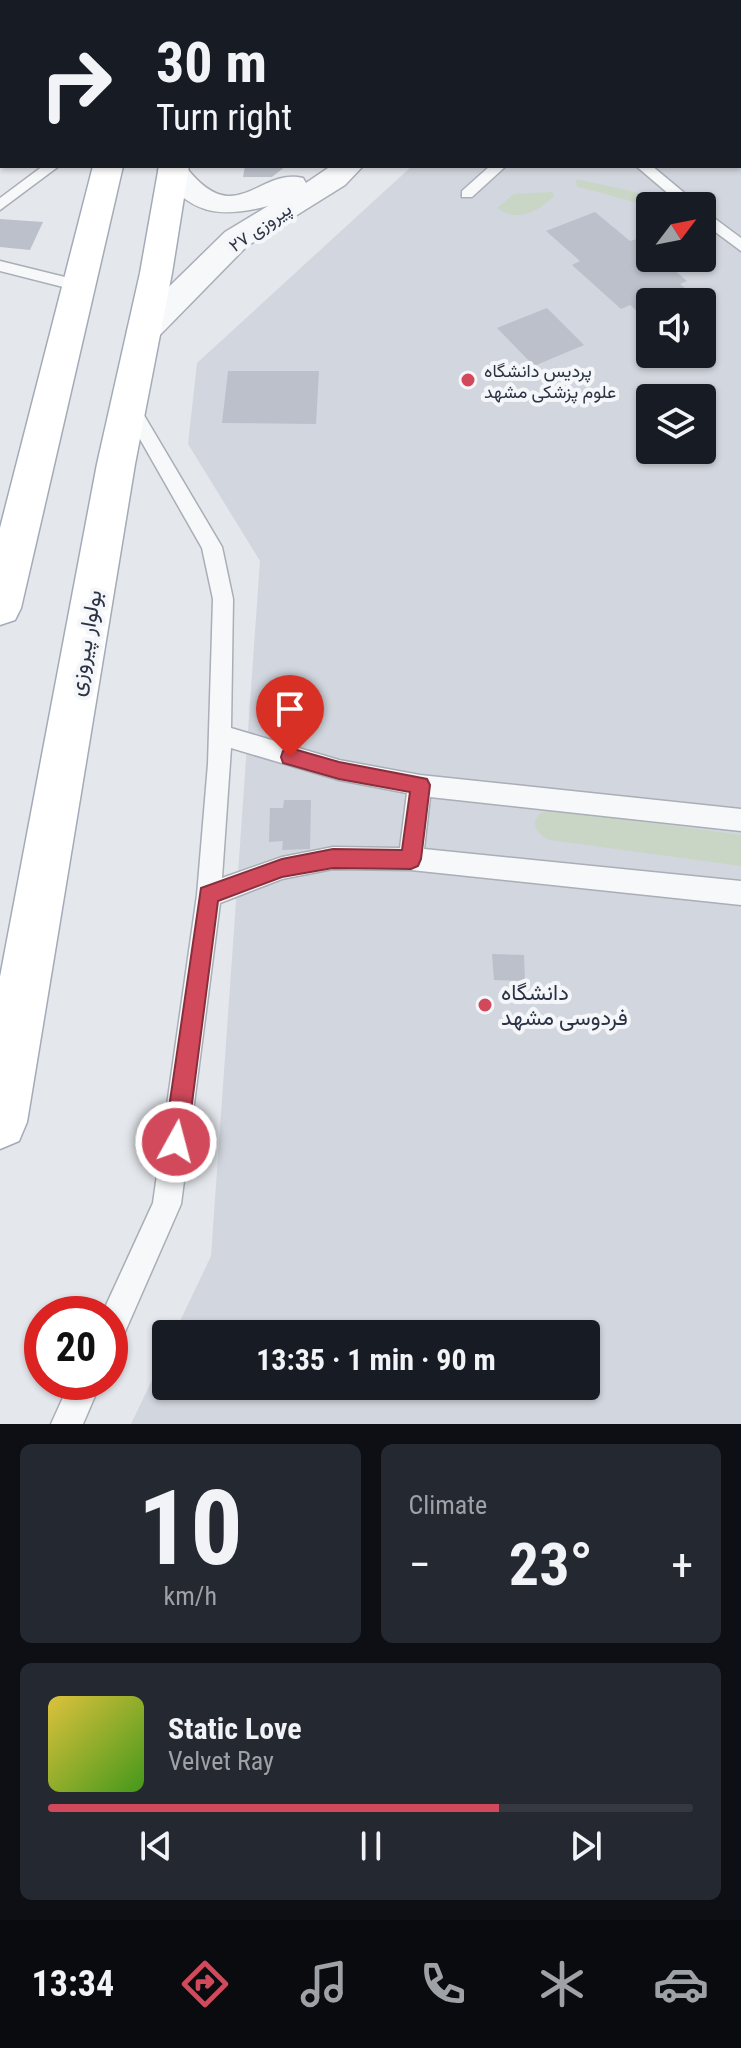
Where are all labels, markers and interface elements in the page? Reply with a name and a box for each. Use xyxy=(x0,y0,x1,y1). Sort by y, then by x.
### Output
text: 30 m xyxy=(156,30,267,96)
icon: right xyxy=(24,32,128,136)
text: Turn right xyxy=(156,97,292,139)
north arrow xyxy=(636,192,716,272)
map controls xyxy=(636,192,716,464)
street label: پیروزی ۲۷ xyxy=(225,198,296,258)
button: sound xyxy=(636,288,716,368)
place label: پردیس دانشگاه علوم پزشکی مشهد xyxy=(484,360,616,404)
marker: پردیس دانشگاه علوم پزشکی مشهد xyxy=(459,371,477,389)
button: layers xyxy=(636,384,716,464)
street label: بولوار پیروزی xyxy=(63,588,109,698)
pin xyxy=(256,675,324,757)
icon: arrive xyxy=(268,687,312,731)
place label: دانشگاه فردوسی مشهد xyxy=(501,980,628,1031)
marker: دانشگاه فردوسی مشهد xyxy=(476,996,494,1014)
position arrow xyxy=(134,1100,218,1184)
speed limit sign: 20 xyxy=(24,1296,128,1400)
text: 13:35 · 1 min · 90 m xyxy=(256,1342,496,1377)
text: 10 xyxy=(138,1468,243,1589)
text: Climate xyxy=(409,1490,487,1520)
text: 23° xyxy=(509,1529,593,1600)
text: − xyxy=(409,1539,431,1591)
text: + xyxy=(671,1539,693,1591)
text: km/h xyxy=(164,1581,217,1611)
text: Static Love xyxy=(168,1711,302,1746)
text: Velvet Ray xyxy=(168,1746,274,1776)
icon: previous xyxy=(134,1824,178,1868)
icon: pause xyxy=(349,1824,393,1868)
icon: next xyxy=(564,1824,608,1868)
icon: directions xyxy=(177,1956,233,2012)
icon: music xyxy=(296,1956,352,2012)
icon: phone xyxy=(415,1956,471,2012)
icon: climate xyxy=(534,1956,590,2012)
icon: car xyxy=(653,1956,709,2012)
text: 13:34 xyxy=(32,1963,114,2005)

